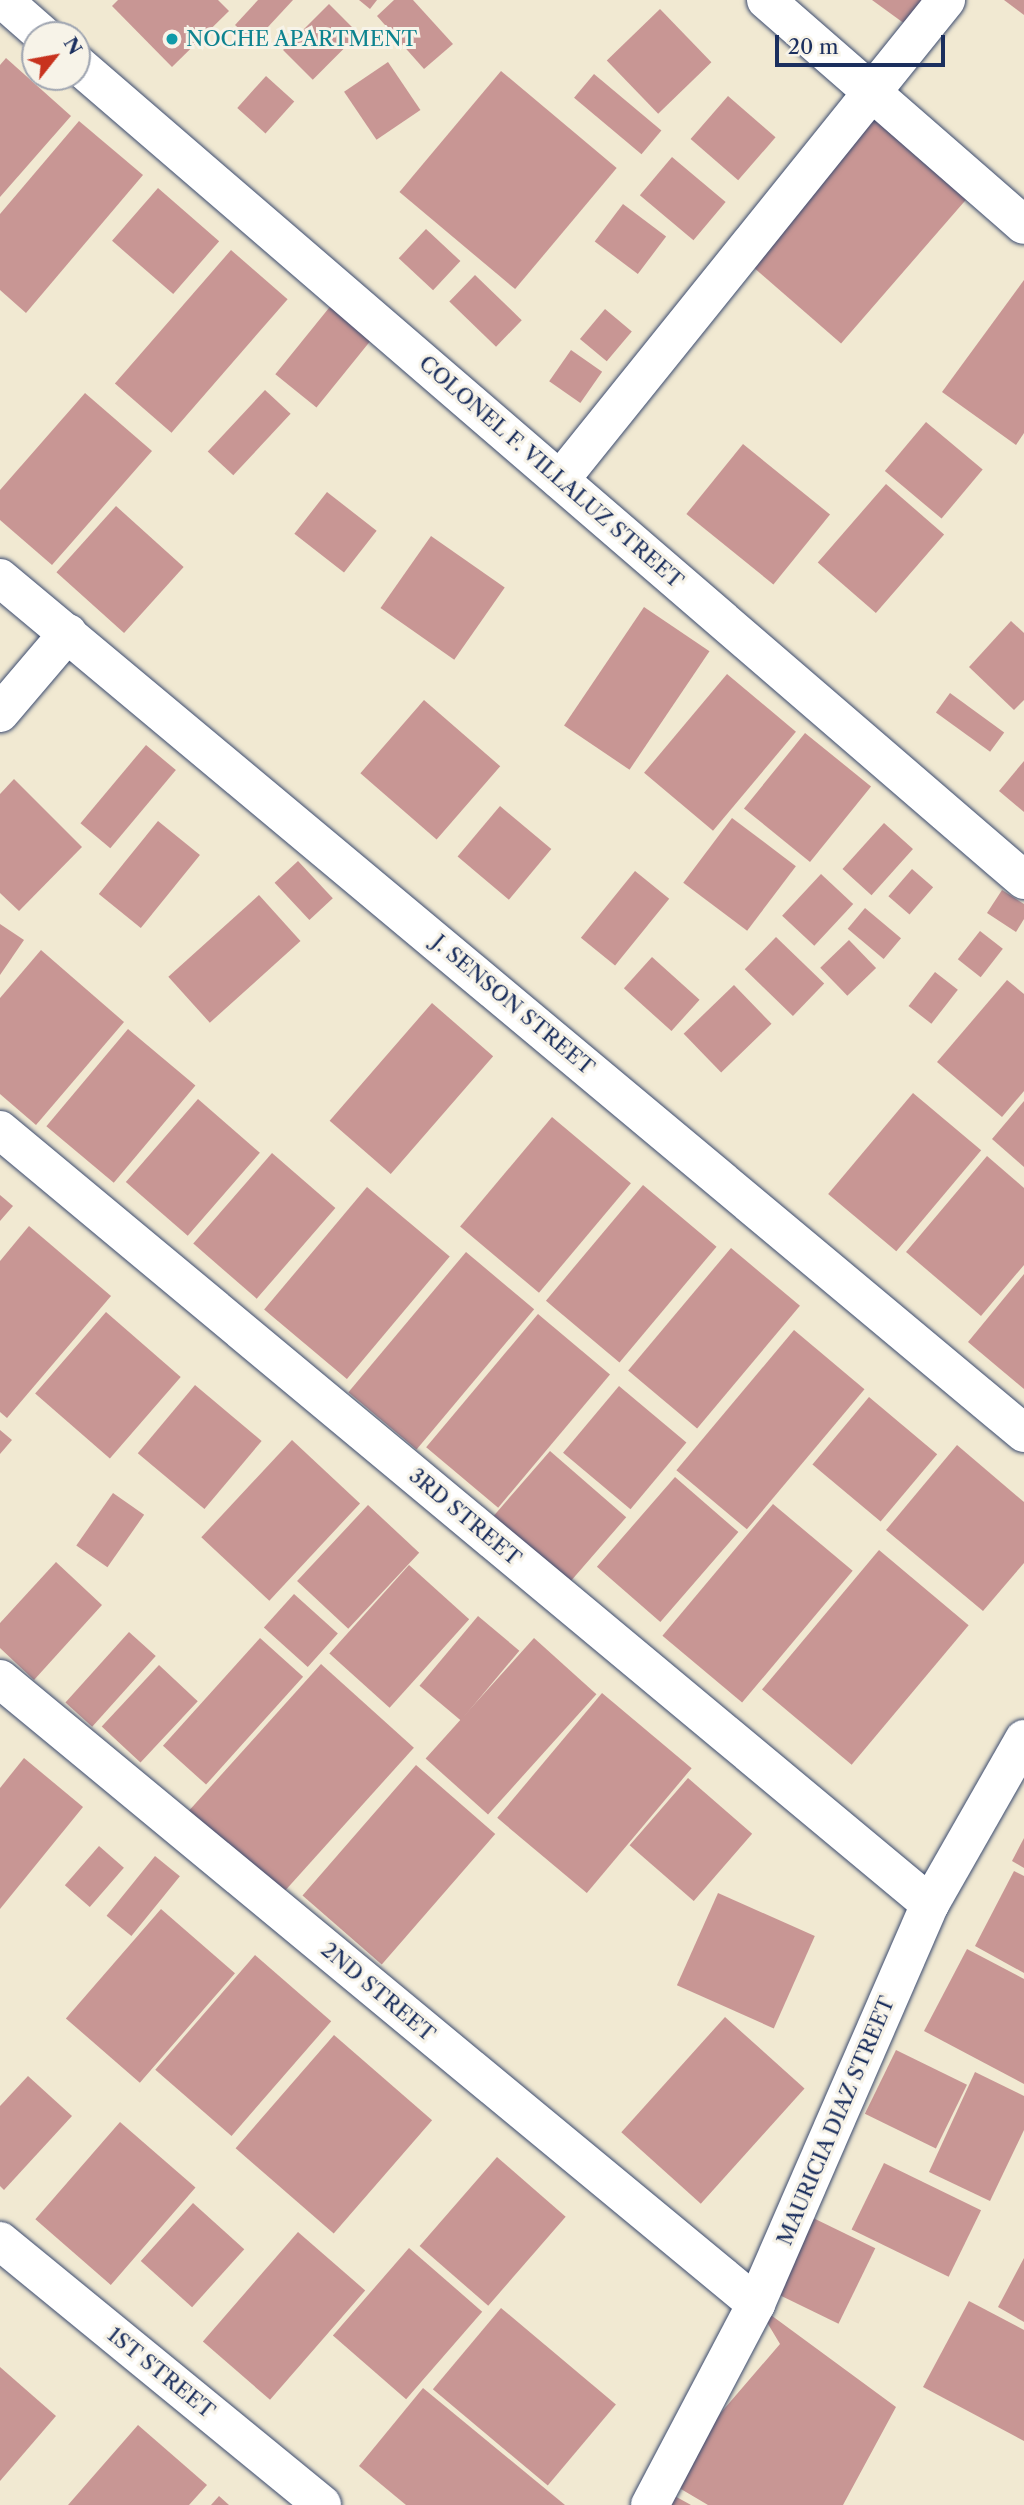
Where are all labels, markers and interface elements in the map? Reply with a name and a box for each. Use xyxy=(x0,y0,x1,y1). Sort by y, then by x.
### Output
north arrow xyxy=(21,21,91,91)
scale bar xyxy=(779,21,949,65)
place label: NOCHE APARTMENT xyxy=(186,26,418,52)
marker: NOCHE APARTMENT xyxy=(164,31,180,47)
text: N xyxy=(59,33,87,59)
text: 20 m xyxy=(788,34,839,59)
street label: COLONEL F. VILLALUZ STREET xyxy=(413,350,689,594)
street label: J. SENSON STREET xyxy=(427,930,599,1080)
street label: 3RD STREET xyxy=(404,1463,526,1571)
street label: 2ND STREET xyxy=(316,1937,440,2047)
street label: MAURICIA DIAZ STREET xyxy=(772,1992,900,2250)
street label: 1ST STREET xyxy=(102,2322,220,2424)

